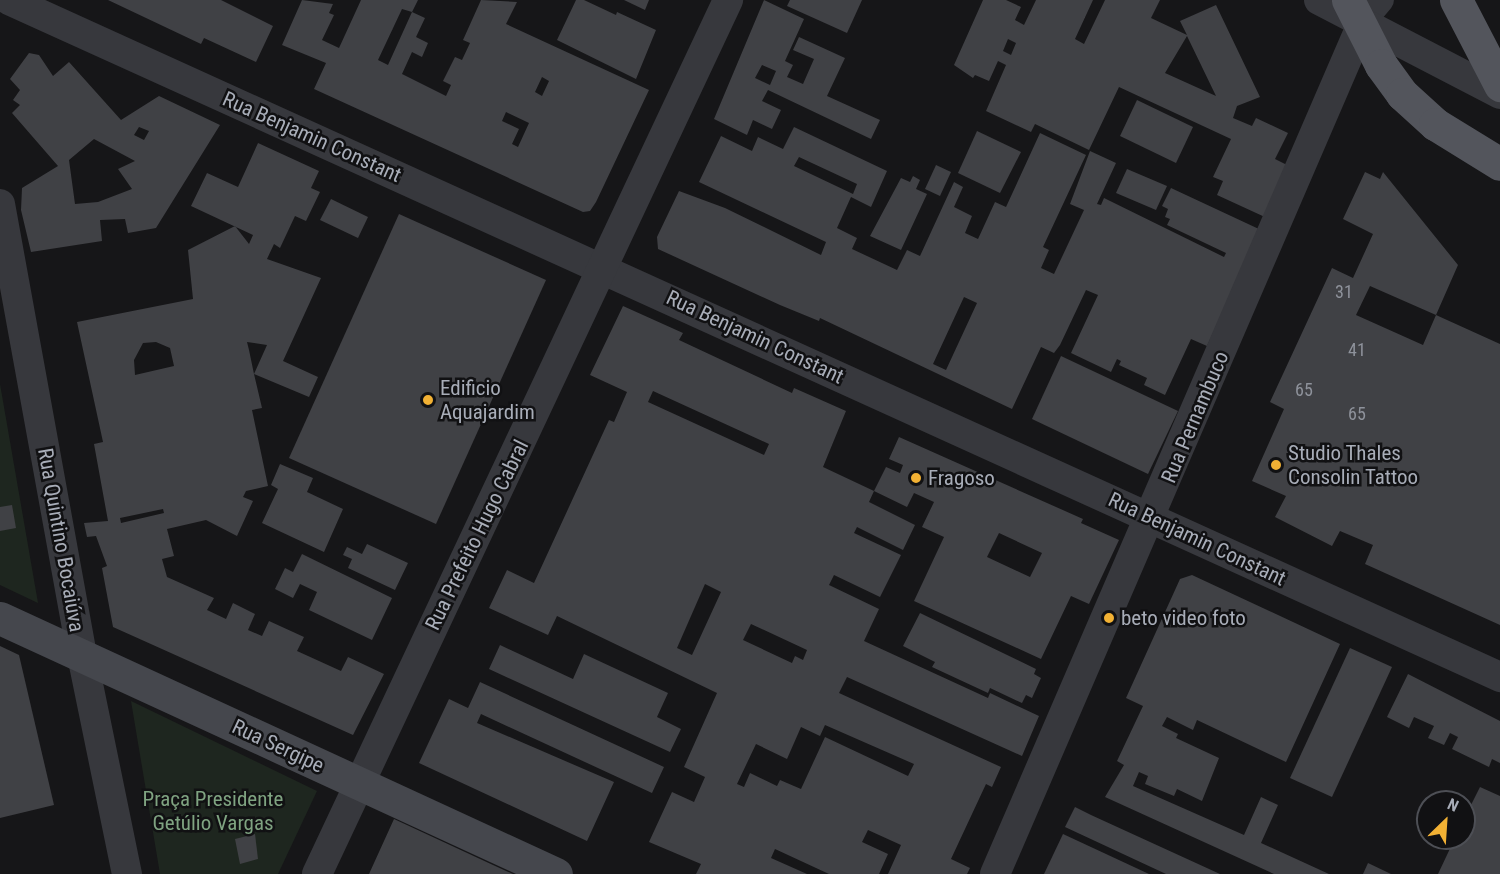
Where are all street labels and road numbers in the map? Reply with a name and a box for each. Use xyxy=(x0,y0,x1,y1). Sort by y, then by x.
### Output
street label: Rua Benjamin Constant xyxy=(219,86,405,188)
street label: Rua Benjamin Constant xyxy=(662,285,848,389)
street label: Rua Pernambuco xyxy=(1156,347,1234,487)
street label: Rua Prefeito Hugo Cabral xyxy=(420,436,534,634)
street label: Rua Quintino Bocaiúva xyxy=(32,446,90,634)
street label: Rua Benjamin Constant xyxy=(1104,487,1290,591)
street label: Rua Sergipe xyxy=(228,714,328,778)

